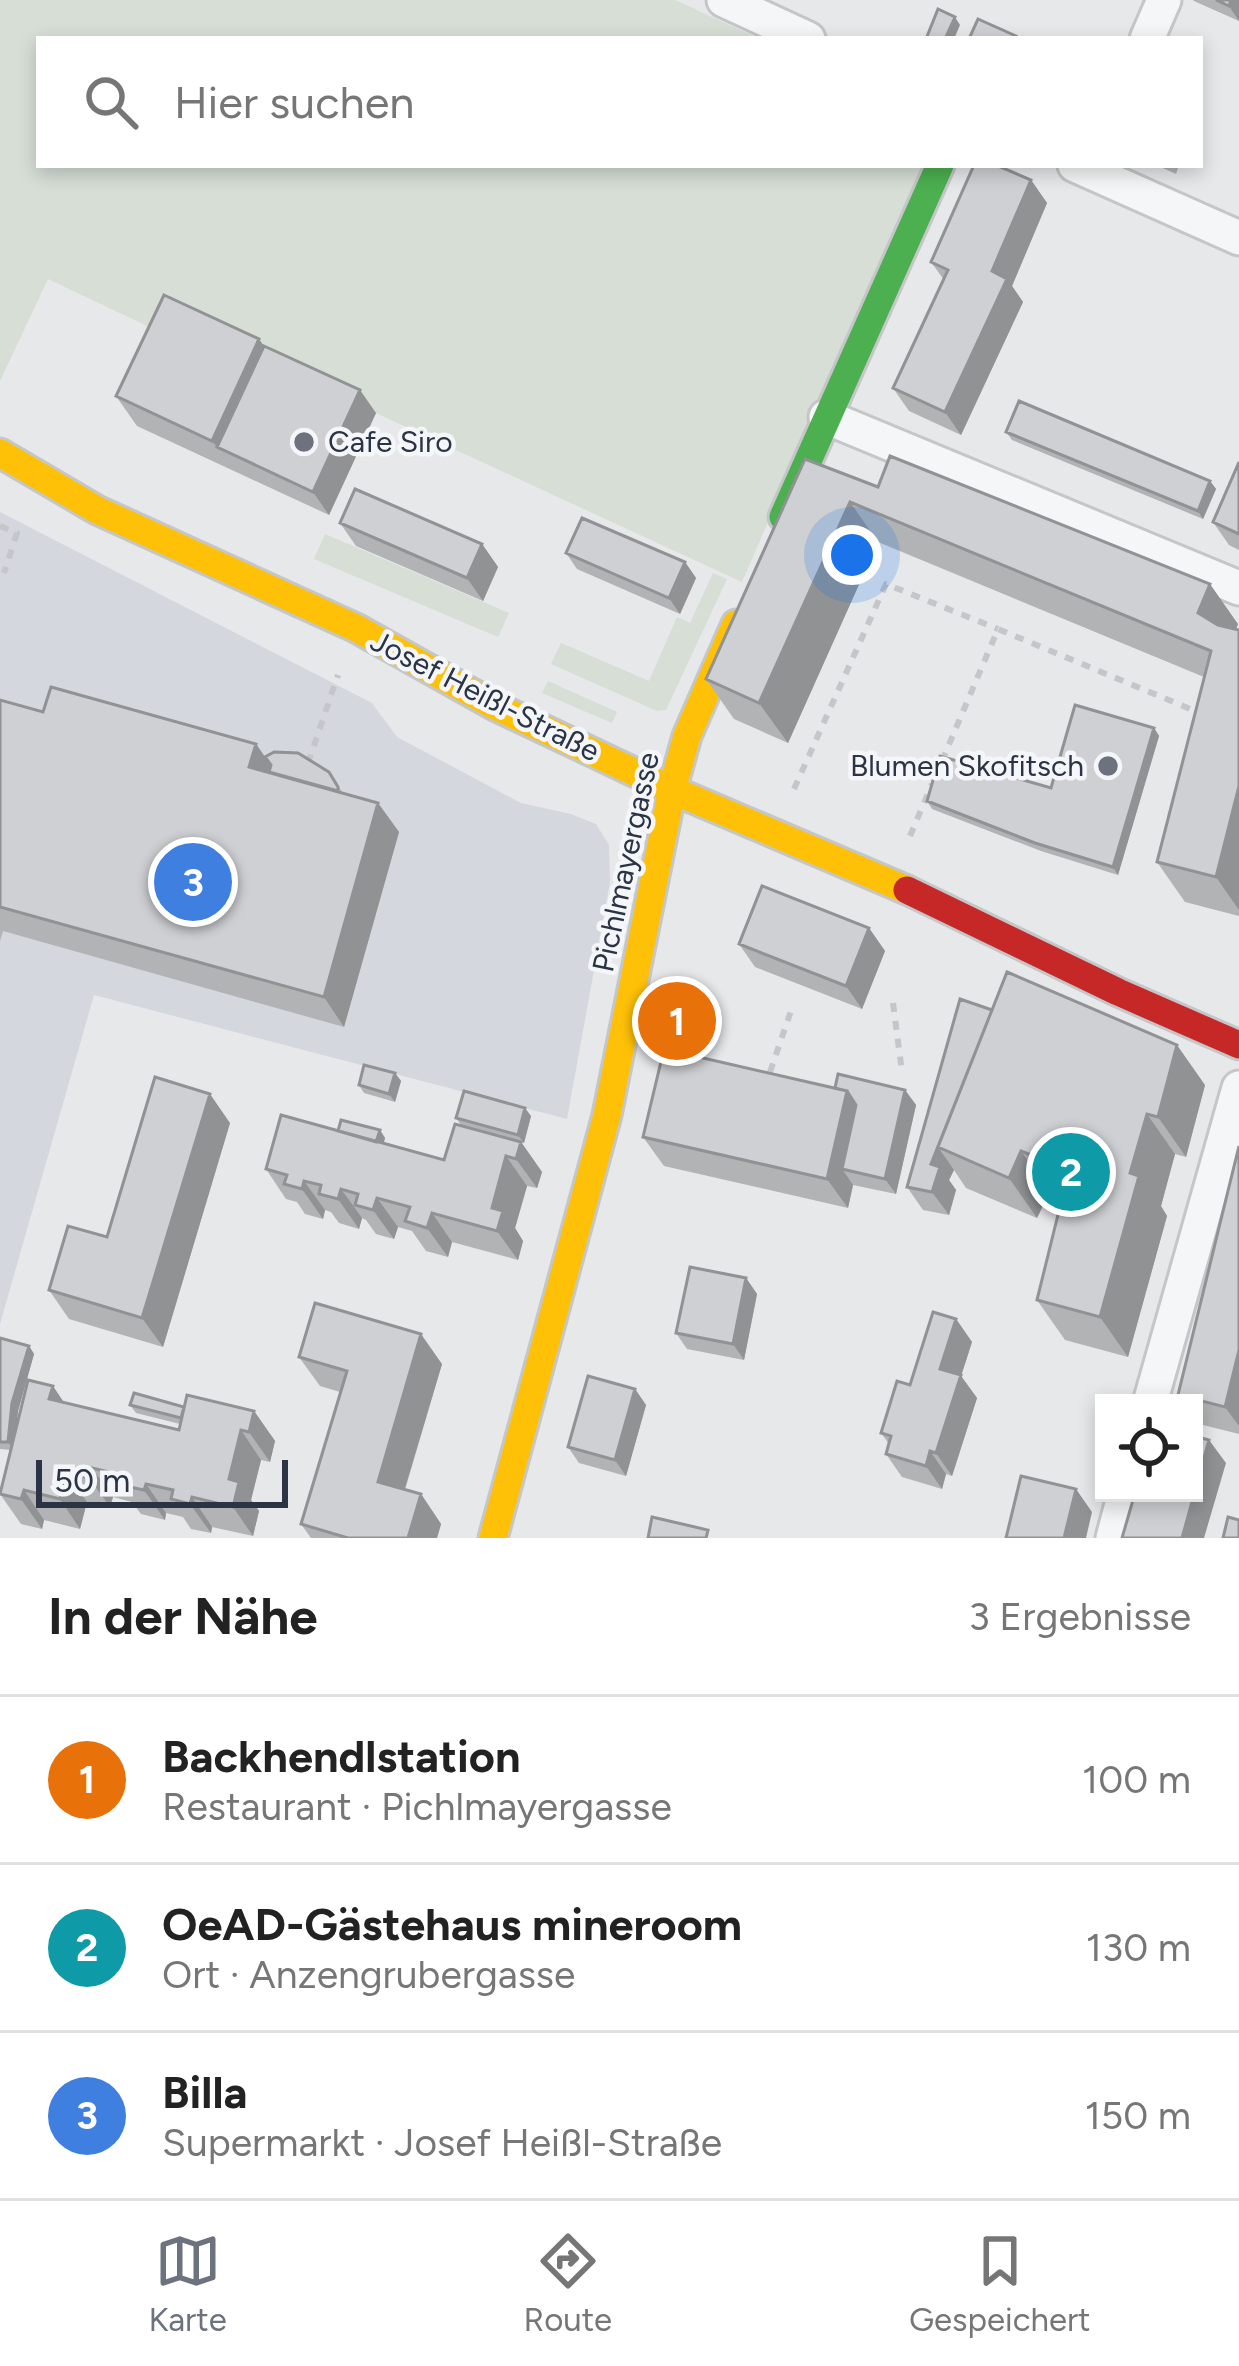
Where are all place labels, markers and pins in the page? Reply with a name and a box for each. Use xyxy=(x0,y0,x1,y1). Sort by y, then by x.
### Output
place label: Cafe Siro xyxy=(328,423,453,460)
marker: Cafe Siro xyxy=(291,429,317,455)
place label: Blumen Skofitsch xyxy=(850,747,1084,784)
marker: Blumen Skofitsch xyxy=(1095,753,1121,779)
pin: 3 xyxy=(154,837,232,927)
pin: 1 xyxy=(638,976,716,1066)
pin: 2 xyxy=(1032,1127,1110,1217)

